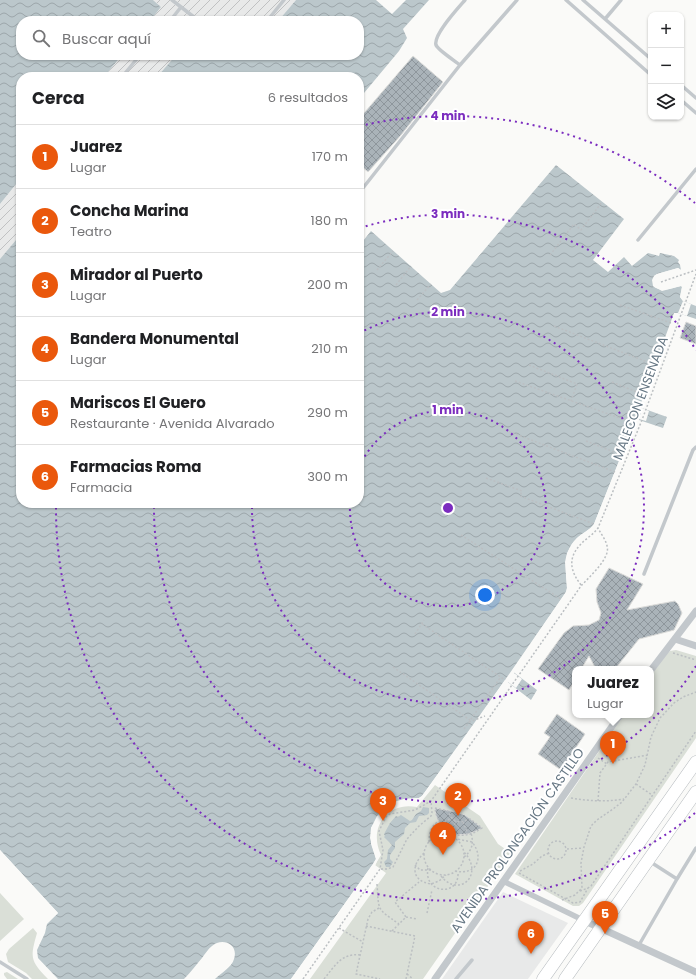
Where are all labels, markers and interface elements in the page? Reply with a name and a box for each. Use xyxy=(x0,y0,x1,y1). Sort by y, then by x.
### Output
map controls xyxy=(648,12,684,120)
button: + xyxy=(648,12,684,48)
search box xyxy=(16,16,364,60)
icon: search xyxy=(30,27,52,49)
text: Buscar aquí xyxy=(62,28,151,49)
button: − xyxy=(648,48,684,84)
button: layers xyxy=(648,84,684,120)
text: Cerca xyxy=(32,86,85,110)
text: 6 resultados xyxy=(268,88,348,107)
text: 4 min xyxy=(430,107,466,124)
text: Juarez xyxy=(70,136,122,157)
text: 1 xyxy=(43,147,47,166)
text: 170 m xyxy=(312,147,348,166)
text: Lugar xyxy=(70,158,106,177)
text: Concha Marina xyxy=(70,200,189,221)
text: 3 min xyxy=(431,205,465,222)
text: 2 xyxy=(41,211,49,230)
text: 180 m xyxy=(311,211,348,230)
text: Teatro xyxy=(70,222,112,241)
text: Mirador al Puerto xyxy=(70,264,203,285)
text: 3 xyxy=(41,275,49,294)
text: 200 m xyxy=(307,275,348,294)
text: Lugar xyxy=(70,286,106,305)
text: 2 min xyxy=(431,303,465,320)
text: Bandera Monumental xyxy=(70,328,239,349)
street label: MALECON ENSENADA xyxy=(608,333,673,463)
text: 4 xyxy=(41,339,49,358)
text: 210 m xyxy=(311,339,348,358)
text: Lugar xyxy=(70,350,106,369)
text: Mariscos El Guero xyxy=(70,392,206,413)
text: 1 min xyxy=(432,401,464,418)
text: 5 xyxy=(41,403,49,422)
text: 290 m xyxy=(307,403,348,422)
text: Restaurante · Avenida Alvarado xyxy=(70,414,275,433)
text: Farmacias Roma xyxy=(70,456,202,477)
text: 6 xyxy=(41,467,49,486)
text: 300 m xyxy=(307,467,348,486)
text: Farmacia xyxy=(70,478,132,497)
centre of rings xyxy=(441,501,455,515)
your location xyxy=(475,585,495,605)
popup xyxy=(572,666,654,718)
text: Juarez xyxy=(587,672,639,693)
text: Lugar xyxy=(587,694,623,713)
pin: 1 xyxy=(600,731,626,764)
street label: AVENIDA PROLONGACIÓN CASTILLO xyxy=(446,744,589,937)
pin: 2 xyxy=(445,783,471,816)
pin: 3 xyxy=(370,788,396,821)
pin: 4 xyxy=(430,822,456,855)
pin: 5 xyxy=(592,901,618,934)
pin: 6 xyxy=(518,921,544,954)

